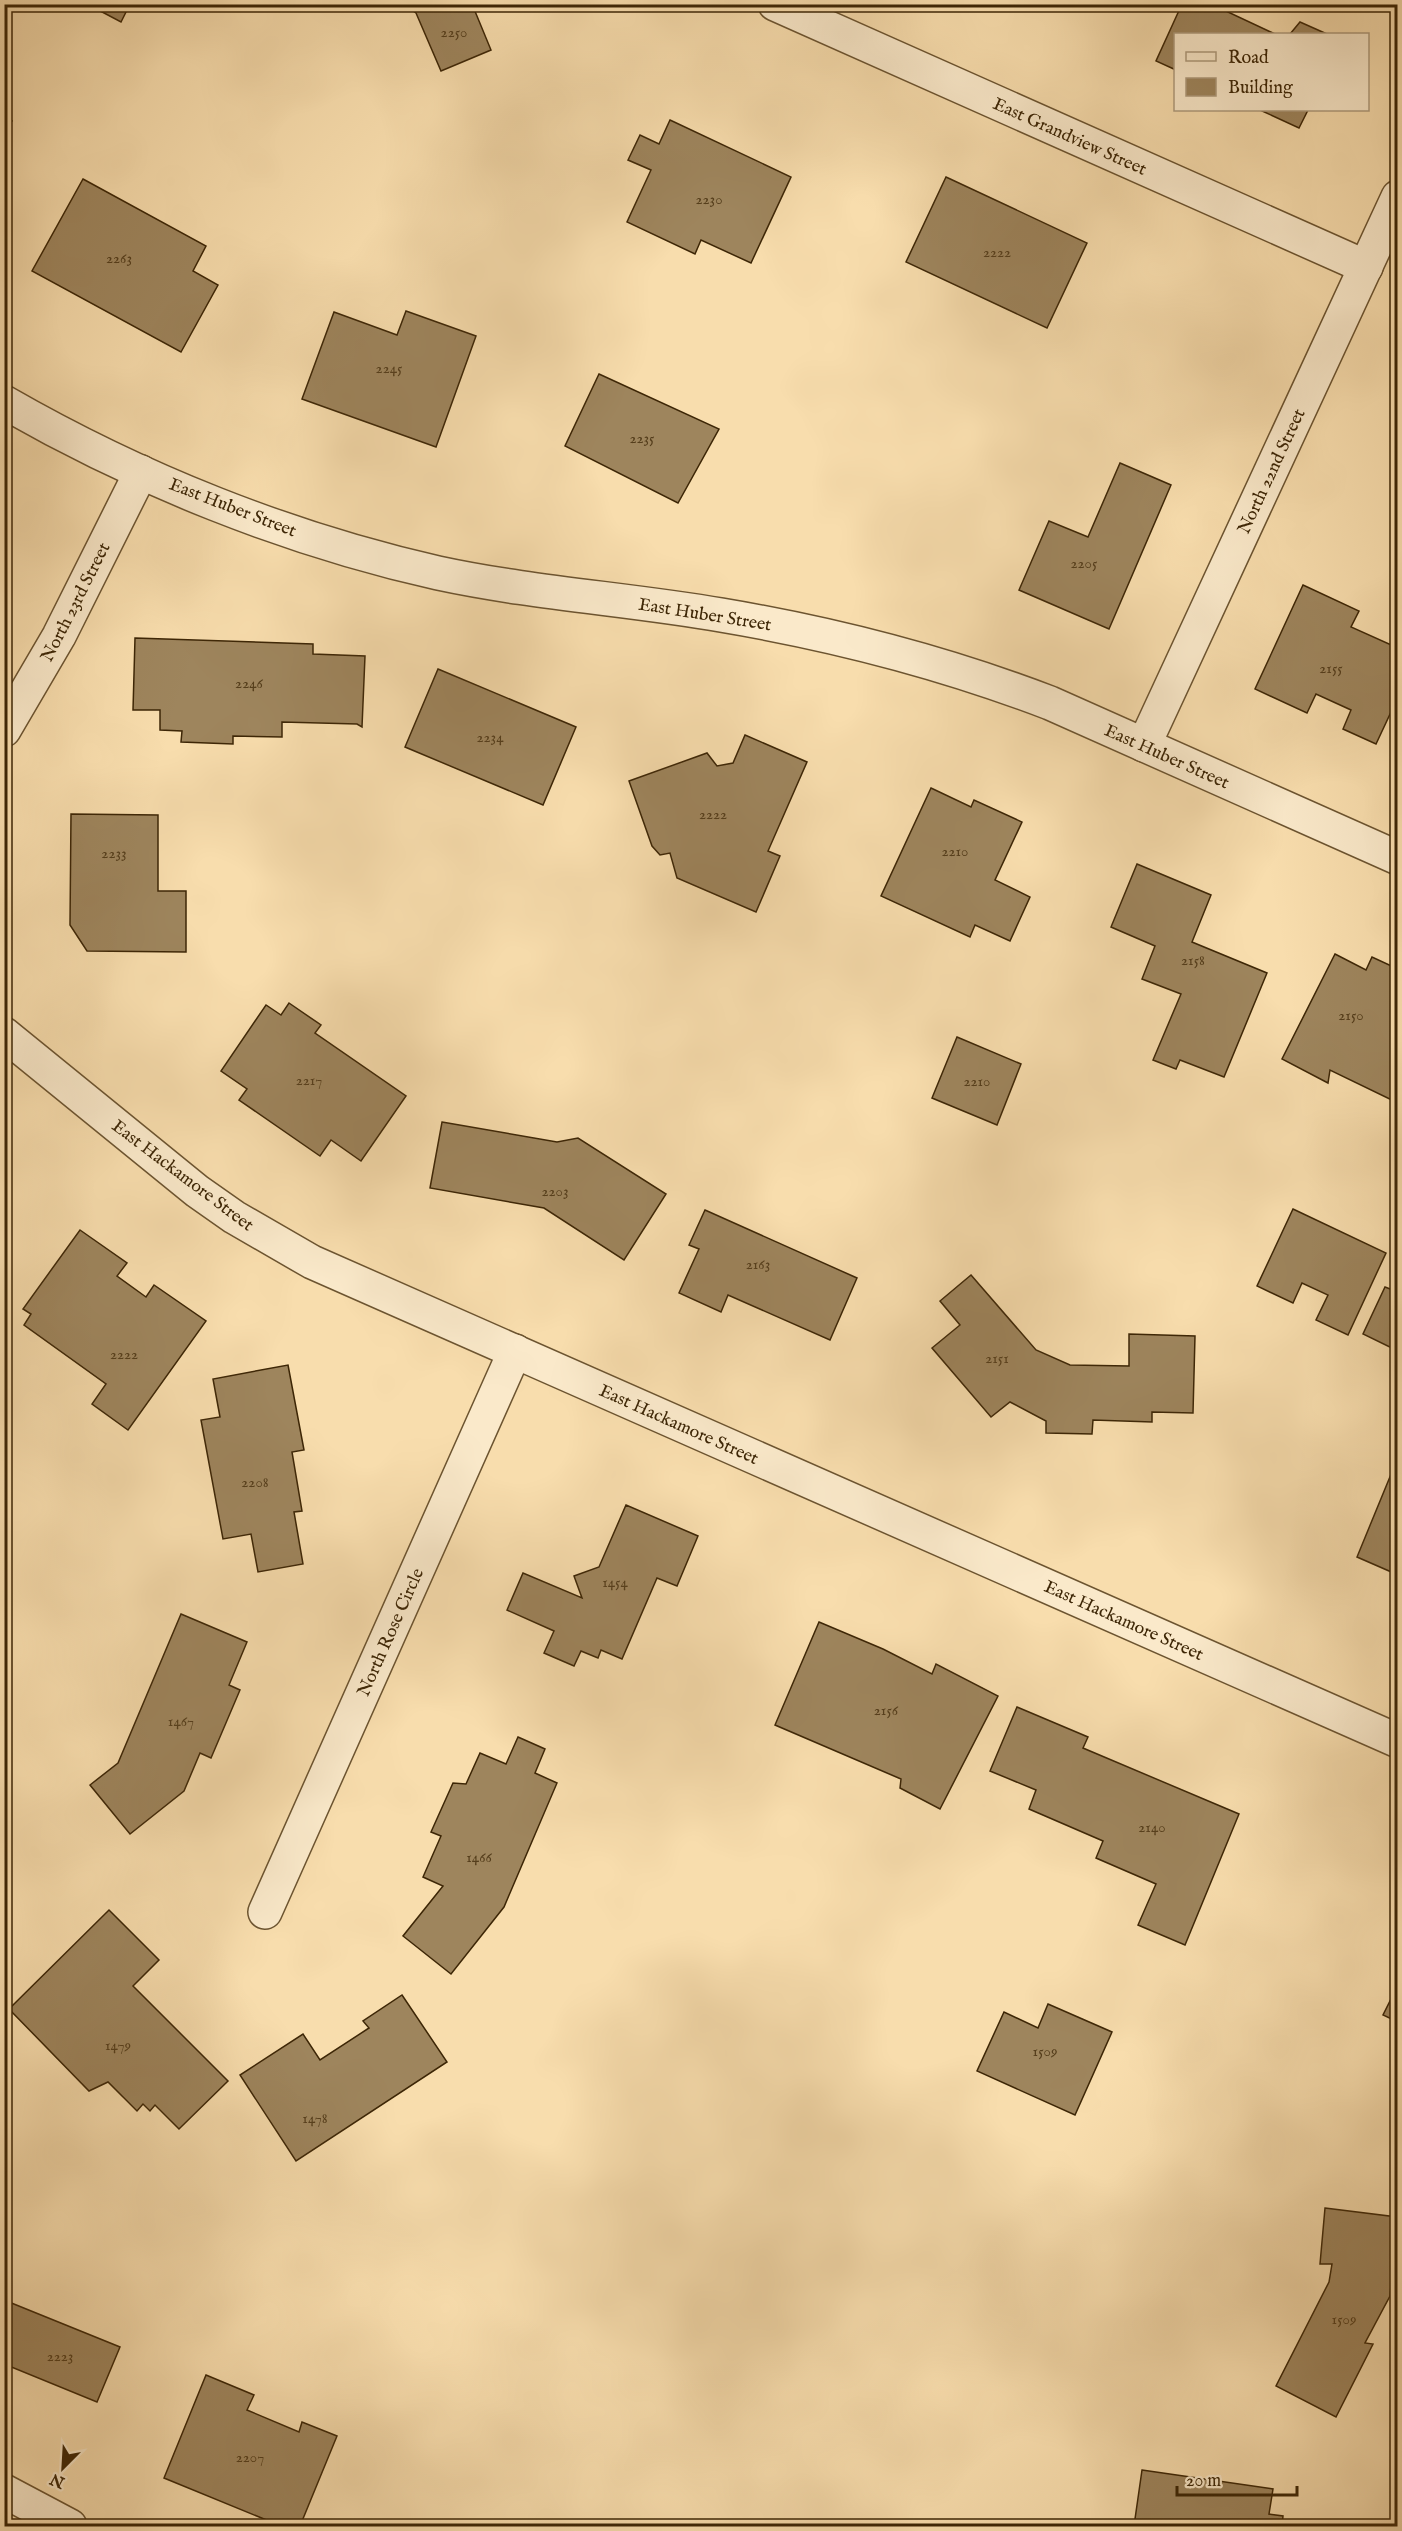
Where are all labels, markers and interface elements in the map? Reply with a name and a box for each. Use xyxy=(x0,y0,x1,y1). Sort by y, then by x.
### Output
house number: 2250 xyxy=(441,23,467,42)
legend xyxy=(1174,33,1369,111)
text: Road xyxy=(1228,47,1269,70)
text: Building xyxy=(1228,77,1293,100)
street label: East Grandview Street xyxy=(989,93,1150,182)
house number: 2230 xyxy=(695,190,723,209)
house number: 2222 xyxy=(983,243,1011,262)
house number: 2263 xyxy=(106,249,132,268)
house number: 2245 xyxy=(376,359,403,378)
street label: North 22nd Street xyxy=(1233,405,1311,538)
house number: 2235 xyxy=(629,429,655,448)
street label: East Huber Street xyxy=(166,474,299,543)
street label: North 23rd Street xyxy=(36,539,116,666)
house number: 2205 xyxy=(1071,554,1098,573)
street label: East Huber Street xyxy=(637,594,773,637)
house number: 2155 xyxy=(1319,659,1343,678)
house number: 2246 xyxy=(235,674,264,693)
street label: East Huber Street xyxy=(1100,720,1232,795)
house number: 2234 xyxy=(476,728,504,747)
house number: 2222 xyxy=(699,805,727,824)
house number: 2210 xyxy=(942,842,968,861)
house number: 2233 xyxy=(101,844,127,863)
house number: 2158 xyxy=(1181,951,1205,970)
house number: 2150 xyxy=(1338,1006,1364,1025)
house number: 2217 xyxy=(296,1071,322,1090)
house number: 2210 xyxy=(964,1072,990,1091)
street label: East Hackamore Street xyxy=(106,1115,258,1237)
house number: 2203 xyxy=(541,1182,569,1201)
house number: 2163 xyxy=(746,1255,770,1274)
house number: 2222 xyxy=(110,1345,138,1364)
house number: 2151 xyxy=(985,1349,1009,1368)
street label: East Hackamore Street xyxy=(595,1380,762,1471)
house number: 2208 xyxy=(241,1473,269,1492)
street label: North Rose Circle xyxy=(353,1565,430,1700)
house number: 1454 xyxy=(602,1573,628,1592)
street label: East Hackamore Street xyxy=(1040,1576,1207,1667)
house number: 2156 xyxy=(874,1701,899,1720)
house number: 1467 xyxy=(168,1712,194,1731)
house number: 2140 xyxy=(1138,1818,1166,1837)
house number: 1466 xyxy=(466,1848,492,1867)
house number: 1479 xyxy=(105,2036,131,2055)
house number: 1509 xyxy=(1033,2042,1057,2061)
house number: 1478 xyxy=(302,2109,328,2128)
house number: 1509 xyxy=(1332,2310,1356,2329)
house number: 2223 xyxy=(47,2347,73,2366)
north arrow xyxy=(33,2438,93,2498)
house number: 2207 xyxy=(236,2448,264,2467)
scale bar xyxy=(1177,2459,1297,2497)
text: N xyxy=(47,2468,69,2492)
text: 20 m xyxy=(1186,2470,1221,2493)

